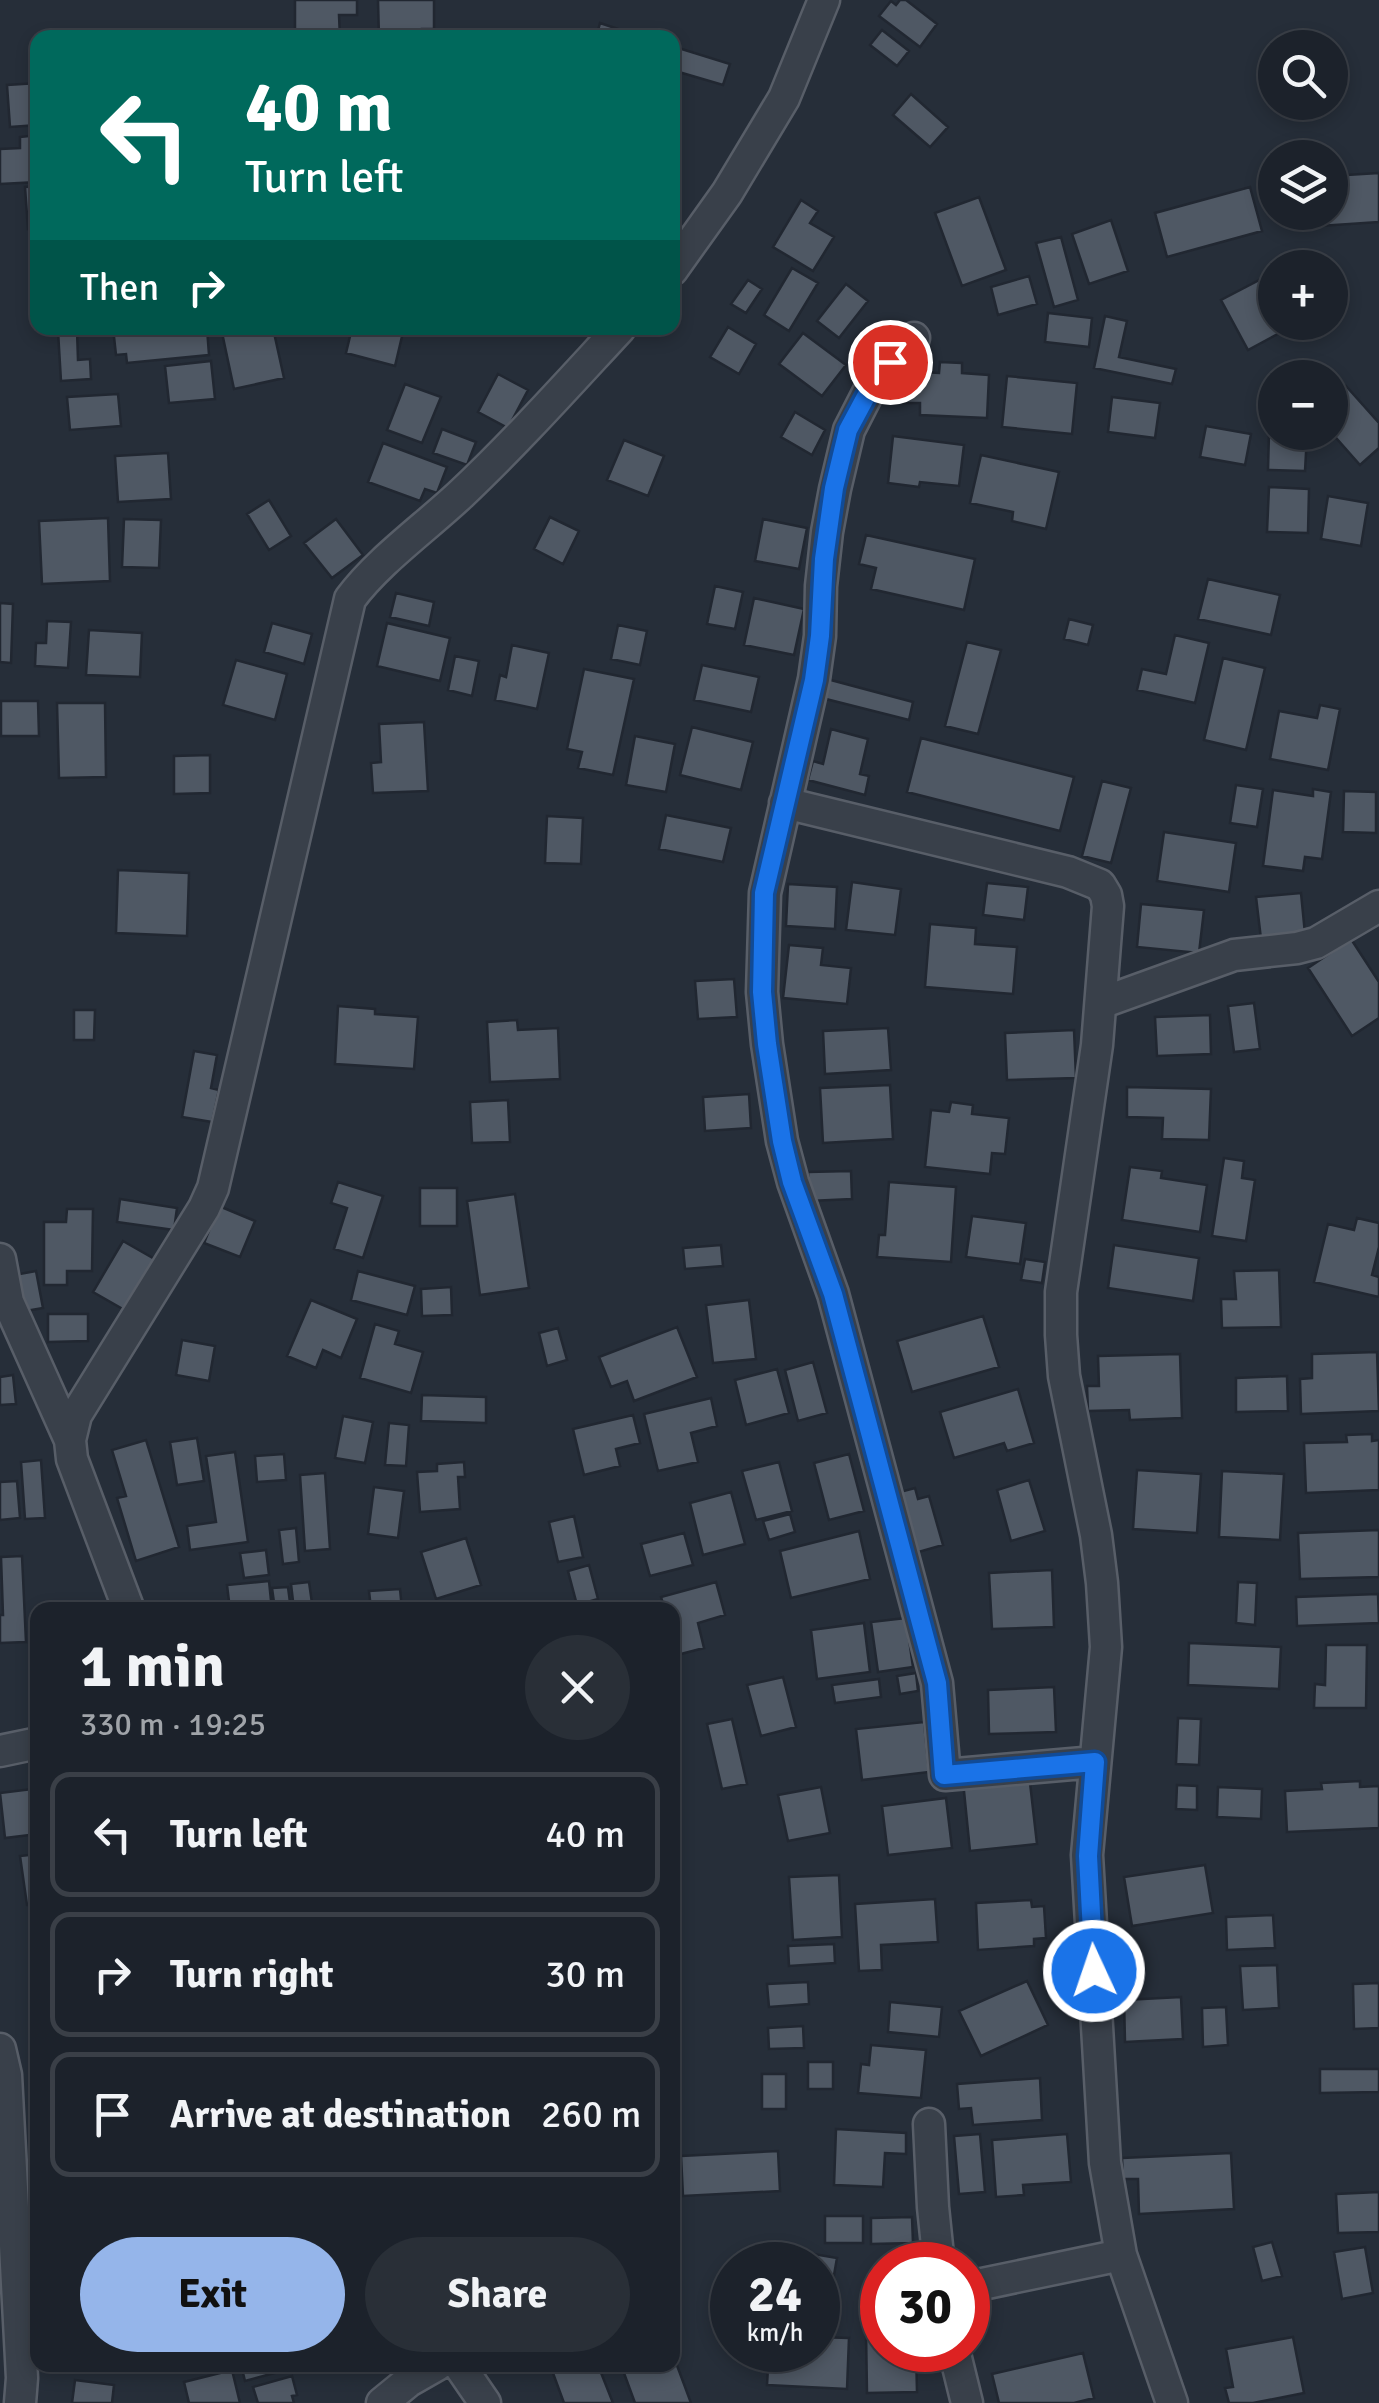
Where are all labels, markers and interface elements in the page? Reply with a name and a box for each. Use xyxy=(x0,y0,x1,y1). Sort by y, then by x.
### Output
map controls xyxy=(1258,30,1348,450)
button: search xyxy=(1258,30,1348,120)
text: 40 m xyxy=(245,64,393,150)
icon: left xyxy=(80,70,210,200)
button: layers xyxy=(1258,140,1348,230)
text: Turn left xyxy=(245,150,404,205)
button: + xyxy=(1258,250,1348,340)
icon: right xyxy=(179,260,234,315)
text: Then xyxy=(80,264,159,311)
pin xyxy=(848,320,933,405)
icon: arrive xyxy=(863,335,918,390)
button: − xyxy=(1258,360,1348,450)
text: 1 min xyxy=(80,1630,225,1704)
button: close xyxy=(525,1635,630,1740)
text: 330 m · 19:25 xyxy=(80,1705,266,1744)
icon: left xyxy=(85,1807,140,1862)
text: Turn left xyxy=(170,1811,308,1858)
text: 40 m xyxy=(545,1811,625,1858)
position arrow xyxy=(1042,1919,1146,2023)
icon: right xyxy=(85,1947,140,2002)
text: Turn right xyxy=(170,1951,334,1998)
text: 30 m xyxy=(545,1951,625,1998)
icon: arrive xyxy=(85,2087,140,2142)
text: Arrive at destination xyxy=(170,2091,511,2138)
text: 260 m xyxy=(541,2091,641,2138)
button: Exit xyxy=(80,2237,345,2352)
button: Share xyxy=(365,2237,630,2352)
speed limit sign: 30 xyxy=(860,2242,990,2372)
text: 24 xyxy=(748,2264,802,2326)
text: km/h xyxy=(747,2317,803,2348)

